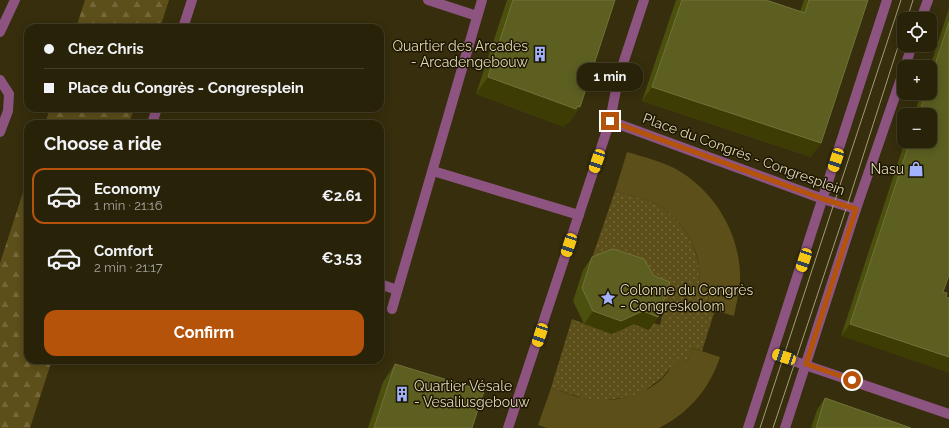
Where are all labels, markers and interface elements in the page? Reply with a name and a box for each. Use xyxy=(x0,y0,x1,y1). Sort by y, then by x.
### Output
map controls xyxy=(897,12,937,148)
button: locate xyxy=(897,12,937,52)
place label: Quartier des Arcades - Arcadengebouw xyxy=(393,38,529,70)
text: Chez Chris xyxy=(68,40,144,58)
building icon: Quartier des Arcades - Arcadengebouw xyxy=(531,45,549,63)
button: + xyxy=(897,60,937,100)
callout: 1 min xyxy=(577,63,643,91)
text: 1 min xyxy=(594,69,626,84)
text: Place du Congrès - Congresplein xyxy=(68,79,304,97)
button: − xyxy=(897,108,937,148)
street label: Place du Congrès - Congresplein xyxy=(641,110,847,198)
route end xyxy=(601,112,619,130)
text: Choose a ride xyxy=(44,133,162,154)
car xyxy=(827,147,845,173)
car xyxy=(587,148,607,174)
shop icon: Nasu xyxy=(907,160,925,178)
place label: Nasu xyxy=(871,161,904,177)
icon: car xyxy=(46,178,82,214)
text: Economy xyxy=(94,180,161,198)
text: €2.61 xyxy=(322,187,362,205)
text: 1 min · 21:16 xyxy=(94,198,163,213)
car xyxy=(560,232,578,258)
icon: car xyxy=(46,240,82,276)
text: Comfort xyxy=(94,242,153,260)
car xyxy=(795,247,813,273)
text: €3.53 xyxy=(322,249,362,267)
text: 2 min · 21:17 xyxy=(94,260,163,275)
place label: Colonne du Congrès - Congreskolom xyxy=(620,282,753,314)
place icon: Colonne du Congrès - Congreskolom xyxy=(599,289,617,307)
button: Confirm xyxy=(44,310,364,356)
car xyxy=(531,322,549,348)
car xyxy=(771,348,797,366)
route start xyxy=(843,371,861,389)
place label: Quartier Vésale - Vesaliusgebouw xyxy=(414,378,530,410)
building icon: Quartier Vésale - Vesaliusgebouw xyxy=(393,385,411,403)

